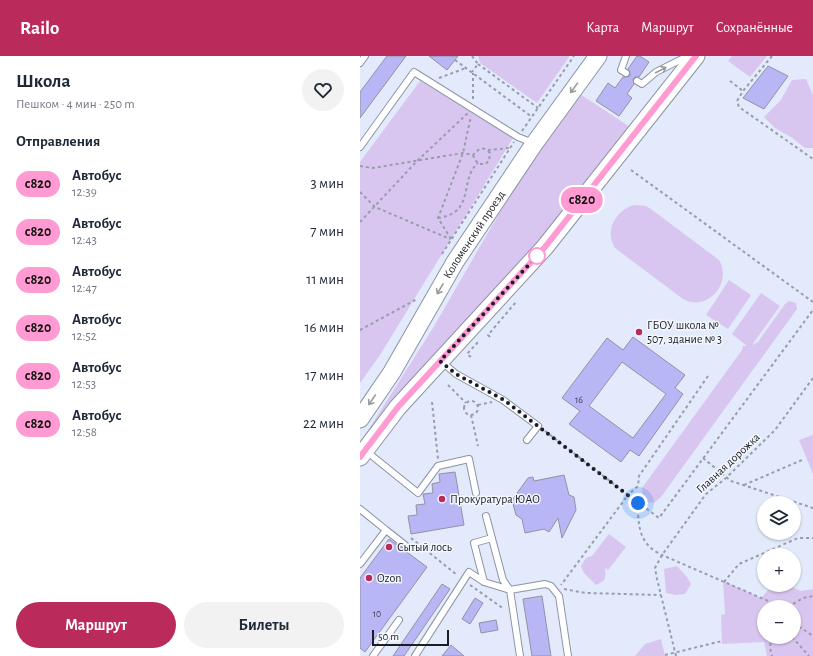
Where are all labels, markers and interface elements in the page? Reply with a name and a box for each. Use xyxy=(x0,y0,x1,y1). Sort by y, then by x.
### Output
text: Railo xyxy=(20,19,59,38)
text: Карта xyxy=(586,21,619,35)
text: Маршрут xyxy=(641,21,694,35)
text: Сохранённые xyxy=(716,21,793,35)
one-way arrow xyxy=(655,65,667,73)
button: heart xyxy=(302,69,344,111)
text: Школа xyxy=(16,72,71,91)
one-way arrow xyxy=(570,83,578,94)
text: Пешком · 4 мин · 250 m xyxy=(16,98,135,111)
text: Отправления xyxy=(16,134,100,149)
text: Автобус xyxy=(72,168,122,183)
text: 3 мин xyxy=(310,176,344,191)
text: с820 xyxy=(25,177,51,191)
text: 12:39 xyxy=(72,186,97,199)
line badge: с820 xyxy=(554,187,610,213)
street label: Коломенский проезд xyxy=(441,188,507,280)
text: с820 xyxy=(569,193,595,207)
text: Автобус xyxy=(72,216,122,231)
text: 7 мин xyxy=(310,224,344,239)
text: с820 xyxy=(25,225,51,239)
text: 12:43 xyxy=(72,234,97,247)
unlabelled marker xyxy=(528,247,546,265)
text: Автобус xyxy=(72,264,122,279)
text: 11 мин xyxy=(306,272,344,287)
text: с820 xyxy=(25,273,51,287)
text: 12:47 xyxy=(72,282,97,295)
one-way arrow xyxy=(435,283,443,295)
text: Автобус xyxy=(72,312,122,327)
place label: ГБОУ школа № 507, здание № 3 xyxy=(647,319,722,345)
text: 16 мин xyxy=(304,320,344,335)
text: с820 xyxy=(25,321,51,335)
marker: ГБОУ школа № 507, здание № 3 xyxy=(634,327,644,337)
text: 12:52 xyxy=(72,330,97,343)
text: Автобус xyxy=(72,360,122,375)
text: 17 мин xyxy=(305,368,344,383)
text: с820 xyxy=(25,369,51,383)
text: 12:53 xyxy=(72,378,96,391)
one-way arrow xyxy=(368,395,376,406)
house number: 16 xyxy=(575,395,583,405)
text: Автобус xyxy=(72,408,122,423)
text: 22 мин xyxy=(303,416,344,431)
text: с820 xyxy=(25,417,51,431)
text: 12:58 xyxy=(72,426,97,439)
street label: Главная дорожка xyxy=(694,430,762,495)
place label: Прокуратура ЮАО xyxy=(450,493,540,506)
your location xyxy=(628,493,648,513)
marker: Прокуратура ЮАО xyxy=(437,494,447,504)
map controls xyxy=(757,496,801,644)
button: layers xyxy=(757,496,801,540)
place label: Сытый лось xyxy=(397,541,452,553)
marker: Сытый лось xyxy=(384,542,394,552)
button: + xyxy=(757,548,801,592)
place label: Ozon xyxy=(377,572,401,584)
marker: Ozon xyxy=(364,573,374,583)
button: − xyxy=(757,600,801,644)
button: Маршрут xyxy=(16,602,176,648)
button: Билеты xyxy=(184,602,344,648)
house number: 10 xyxy=(373,609,381,619)
scale bar xyxy=(372,628,449,647)
text: 50 m xyxy=(378,631,399,642)

